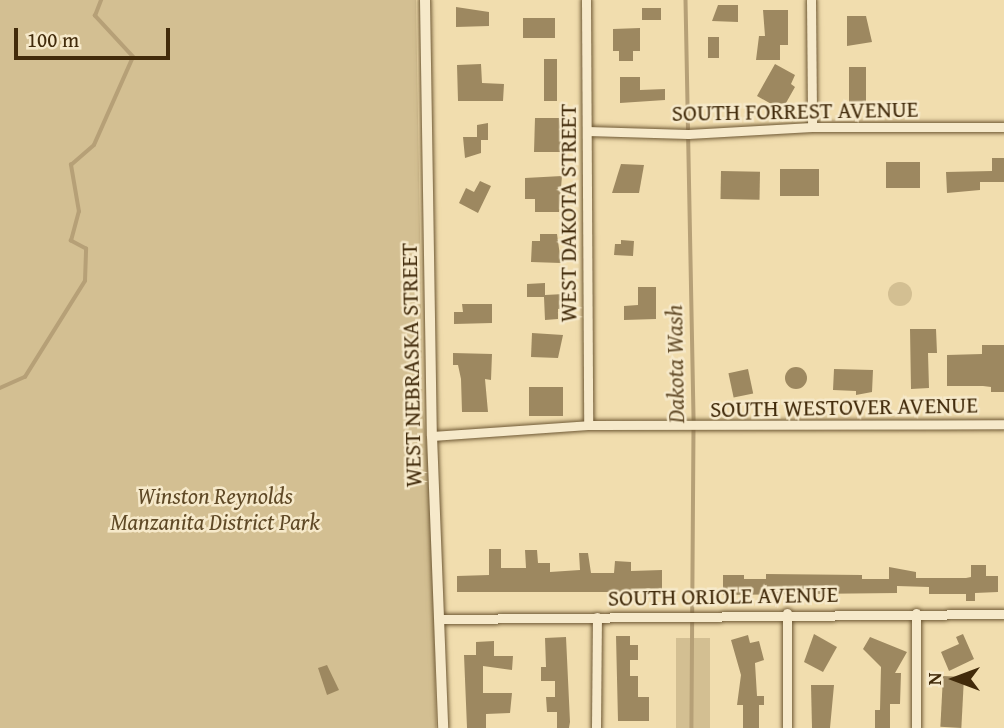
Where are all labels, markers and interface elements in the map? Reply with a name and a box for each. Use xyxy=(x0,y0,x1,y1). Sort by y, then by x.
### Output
scale bar xyxy=(18,14,173,58)
text: 100 m xyxy=(27,24,79,55)
street label: SOUTH FORREST AVENUE xyxy=(671,95,919,127)
street label: WEST DAKOTA STREET xyxy=(554,104,582,322)
street label: WEST NEBRASKA STREET xyxy=(395,242,427,488)
water label: Dakota Wash xyxy=(660,304,690,424)
street label: SOUTH WESTOVER AVENUE xyxy=(710,391,978,423)
park label: Winston Reynolds Manzanita District Park xyxy=(110,482,320,536)
street label: SOUTH ORIOLE AVENUE xyxy=(608,580,838,612)
north arrow xyxy=(920,644,990,714)
text: N xyxy=(920,673,948,685)

